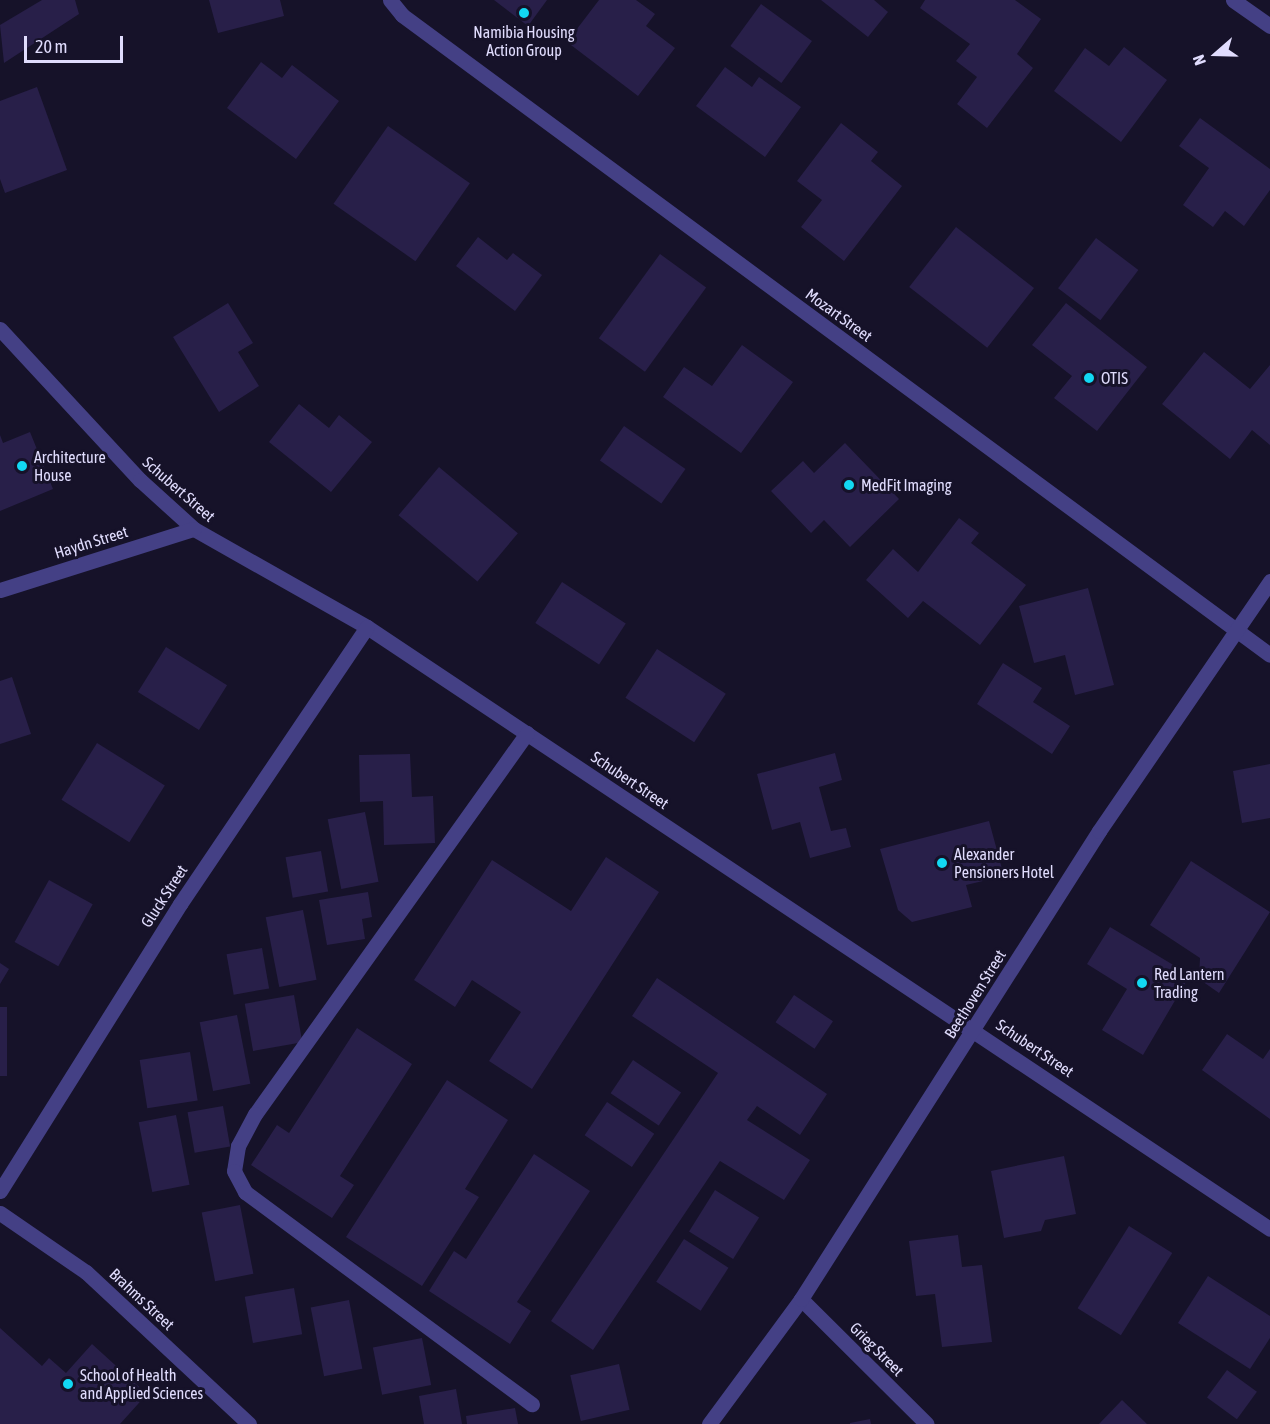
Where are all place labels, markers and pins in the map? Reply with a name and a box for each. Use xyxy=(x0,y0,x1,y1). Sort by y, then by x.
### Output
marker: Namibia Housing Action Group xyxy=(517,6,531,20)
place label: Namibia Housing Action Group xyxy=(473,22,575,60)
place label: OTIS xyxy=(1101,368,1128,388)
marker: OTIS xyxy=(1082,371,1096,385)
place label: Architecture House xyxy=(34,447,106,485)
marker: Architecture House xyxy=(15,459,29,473)
place label: MedFit Imaging xyxy=(861,475,952,495)
marker: MedFit Imaging xyxy=(842,478,856,492)
place label: Alexander Pensioners Hotel xyxy=(954,844,1054,882)
marker: Alexander Pensioners Hotel xyxy=(935,856,949,870)
place label: Red Lantern Trading xyxy=(1154,964,1225,1002)
marker: Red Lantern Trading xyxy=(1135,976,1149,990)
place label: School of Health and Applied Sciences xyxy=(80,1365,203,1403)
marker: School of Health and Applied Sciences xyxy=(61,1377,75,1391)

